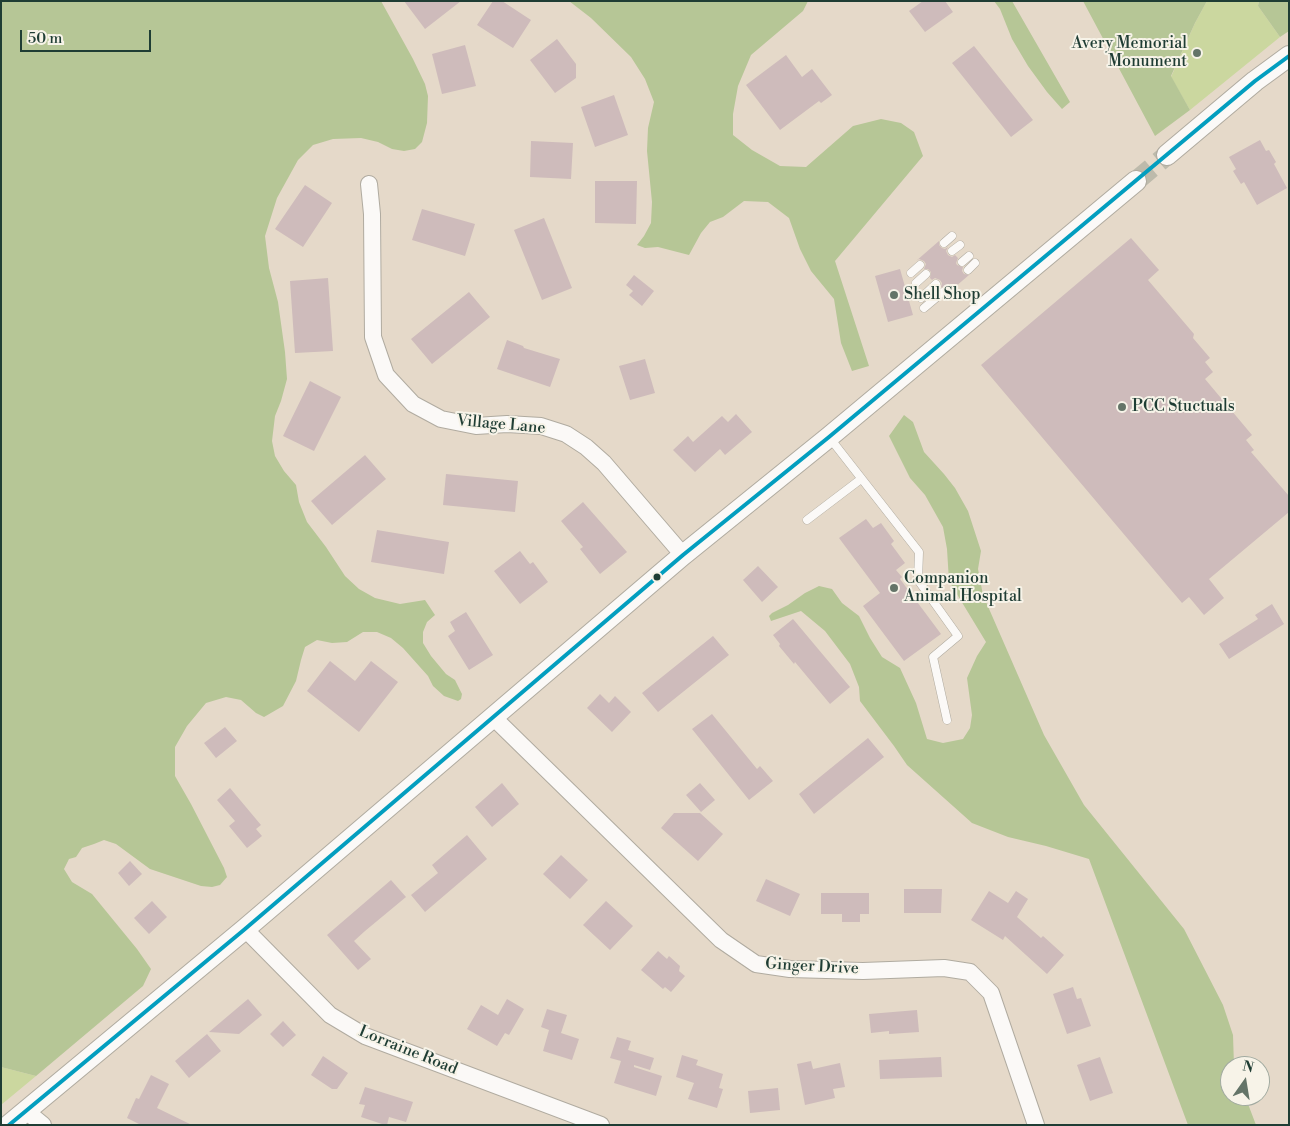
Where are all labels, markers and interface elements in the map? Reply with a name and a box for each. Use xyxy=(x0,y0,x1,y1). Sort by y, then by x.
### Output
scale bar xyxy=(22,20,154,52)
text: 50 m xyxy=(28,29,62,48)
place label: Avery Memorial Monument xyxy=(1072,34,1187,72)
marker: Avery Memorial Monument xyxy=(1191,47,1203,59)
place label: Shell Shop xyxy=(904,285,981,305)
marker: Shell Shop xyxy=(888,289,900,301)
place label: PCC Stuctuals xyxy=(1132,397,1235,417)
marker: PCC Stuctuals xyxy=(1116,401,1128,413)
street label: Village Lane xyxy=(456,412,546,438)
place label: Companion Animal Hospital xyxy=(904,569,1022,607)
unlabelled marker xyxy=(652,572,662,582)
marker: Companion Animal Hospital xyxy=(888,582,900,594)
street label: Ginger Drive xyxy=(765,955,859,979)
street label: Lorraine Road xyxy=(356,1022,460,1080)
north arrow xyxy=(1220,1056,1270,1106)
text: N xyxy=(1241,1057,1256,1077)

